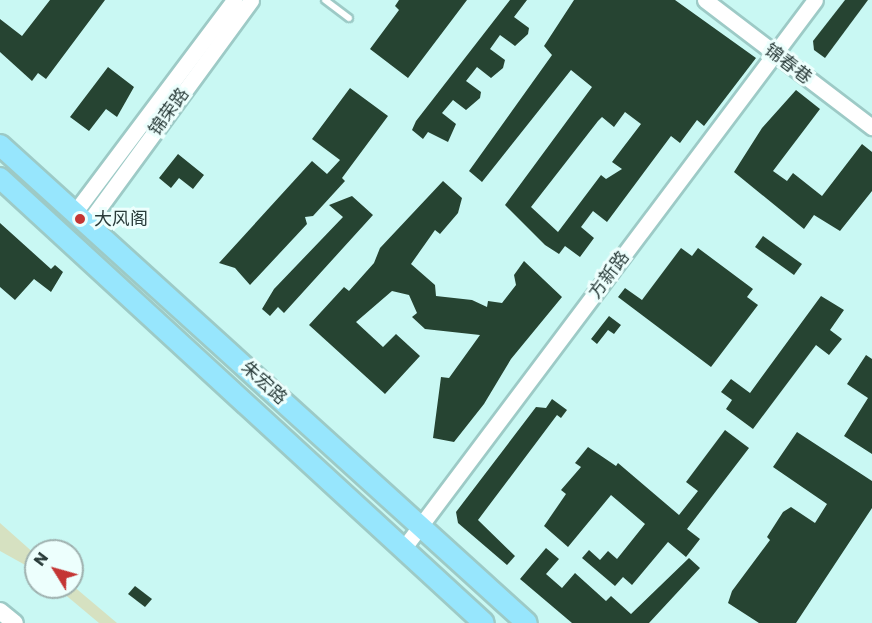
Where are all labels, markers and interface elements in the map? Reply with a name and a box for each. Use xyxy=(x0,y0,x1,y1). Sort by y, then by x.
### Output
street label: 锦春巷 xyxy=(760,39,816,89)
street label: 锦荣路 xyxy=(144,84,194,140)
place label: 大风阁 xyxy=(94,208,148,230)
marker: 大风阁 xyxy=(71,210,89,228)
street label: 方新路 xyxy=(584,247,634,303)
street label: 朱宏路 xyxy=(237,357,291,409)
north arrow xyxy=(24,539,84,599)
text: N xyxy=(28,547,54,571)

